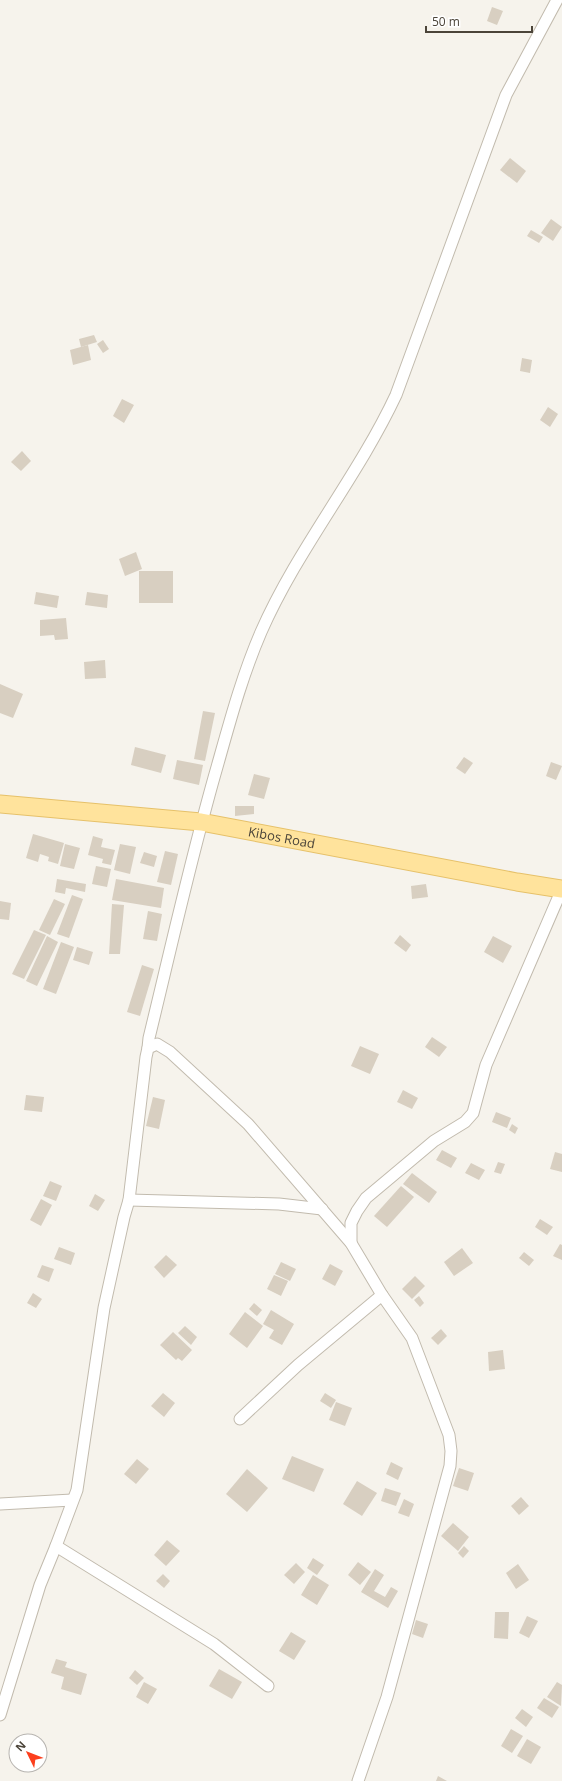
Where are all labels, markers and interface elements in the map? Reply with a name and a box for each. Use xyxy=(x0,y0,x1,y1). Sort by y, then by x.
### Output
scale bar xyxy=(426,8,532,34)
text: 50 m xyxy=(432,13,460,30)
street label: Kibos Road xyxy=(247,822,317,852)
north arrow xyxy=(8,1733,48,1773)
text: N xyxy=(12,1737,29,1754)

